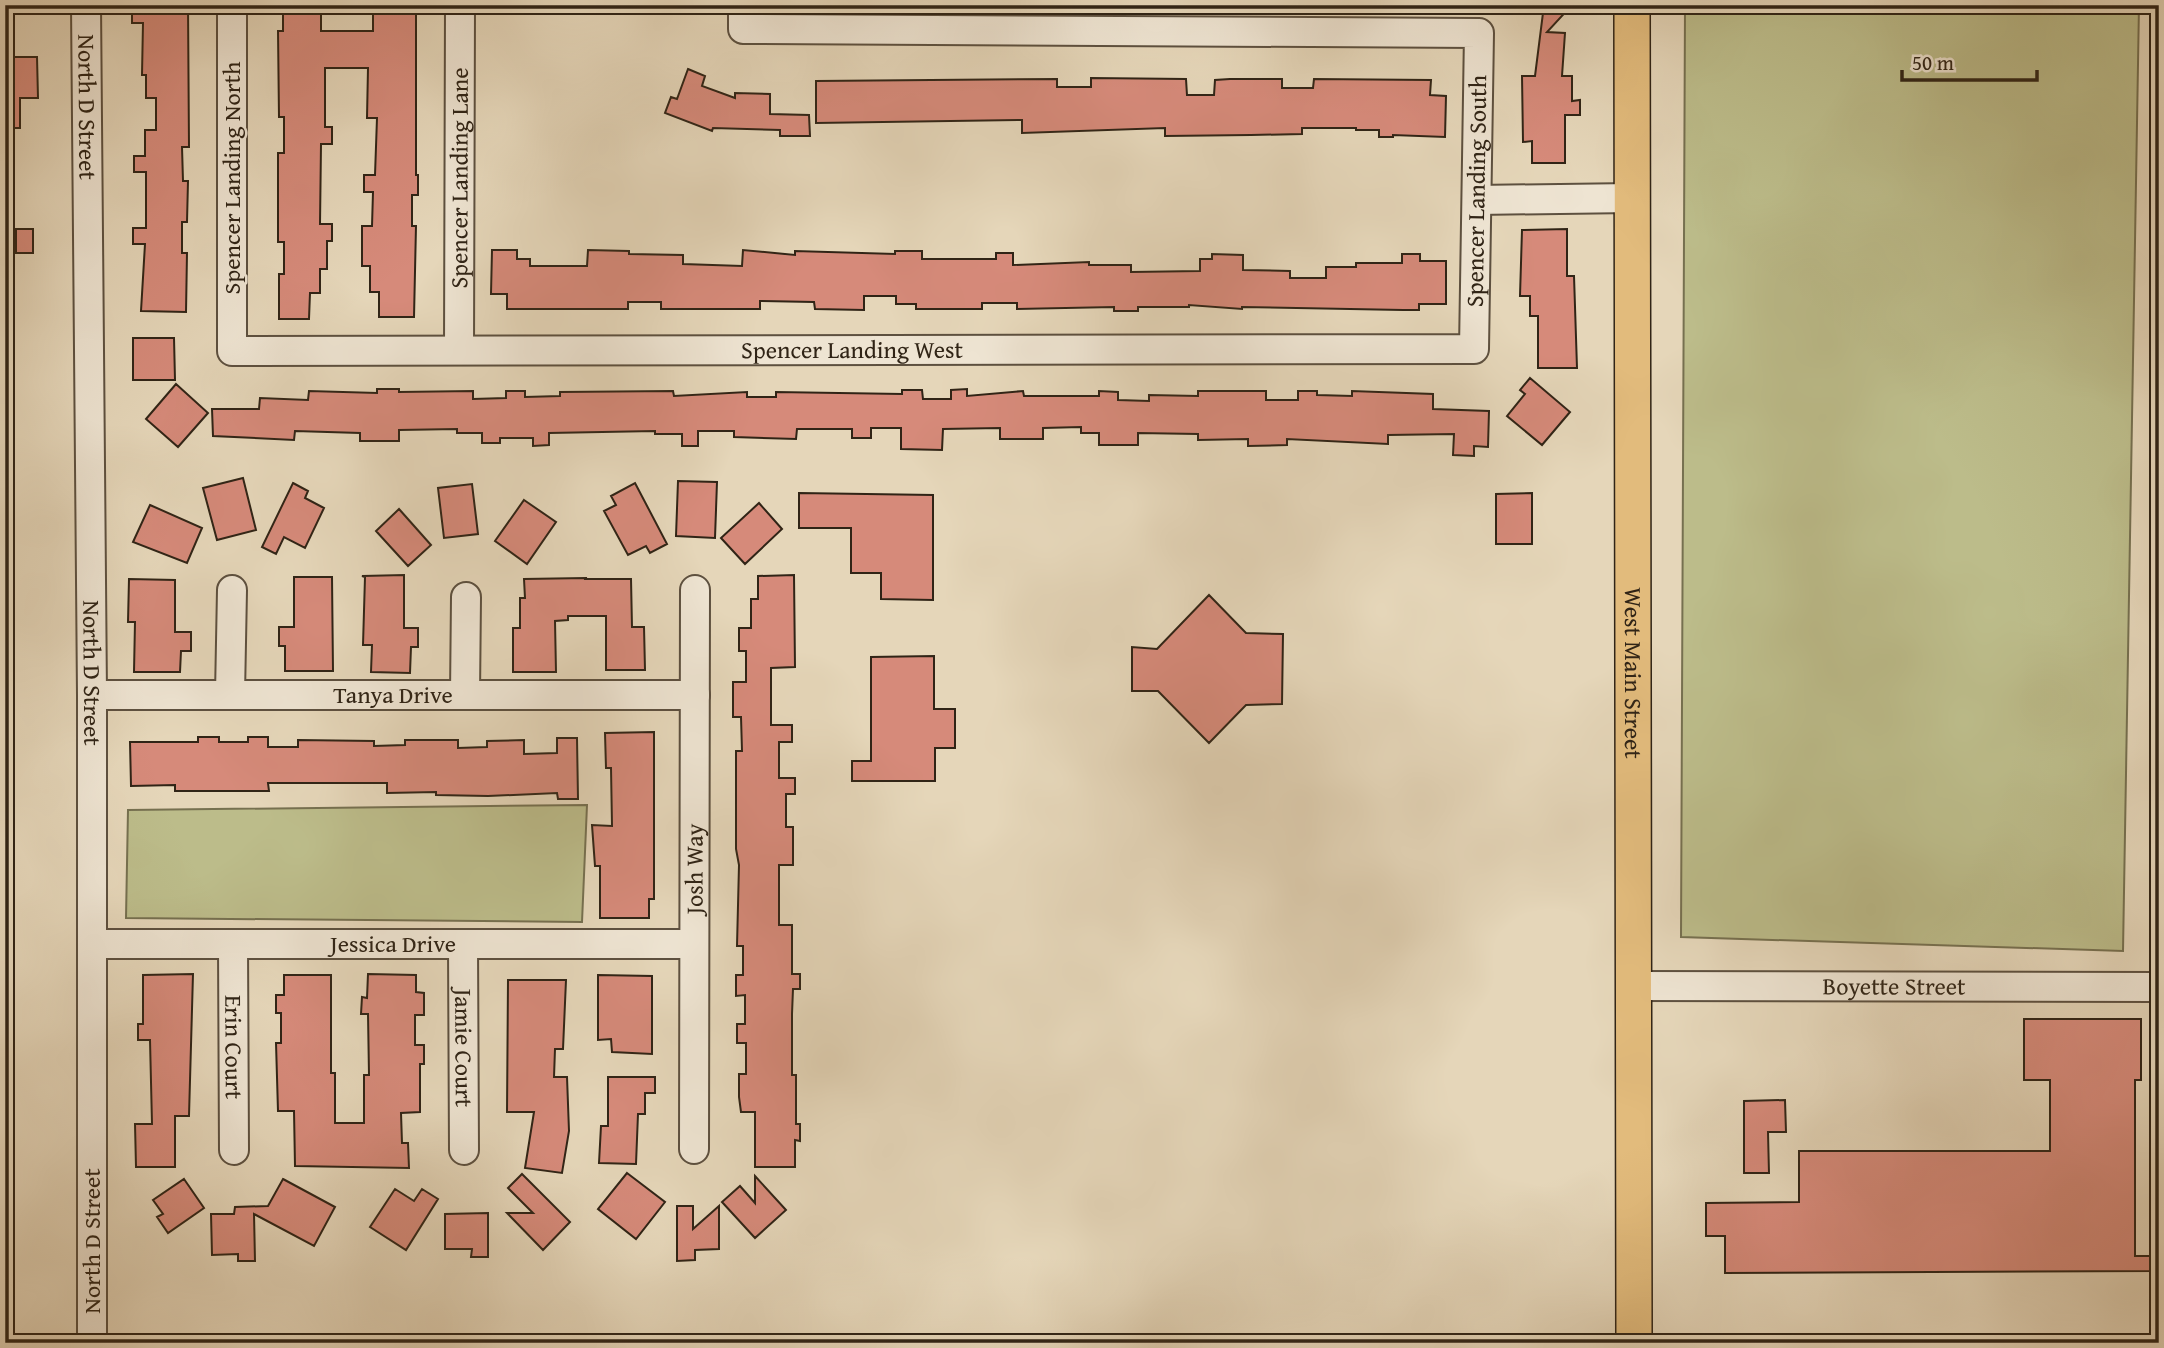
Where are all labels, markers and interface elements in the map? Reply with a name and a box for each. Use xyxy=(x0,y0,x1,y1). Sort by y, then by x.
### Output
street label: North D Street xyxy=(69,34,106,181)
scale bar xyxy=(1902,38,2036,82)
text: 50 m xyxy=(1912,47,1954,78)
street label: Spencer Landing North xyxy=(214,61,249,295)
street label: Spencer Landing Lane xyxy=(441,67,477,289)
street label: Spencer Landing South xyxy=(1457,74,1495,307)
street label: Spencer Landing West xyxy=(741,332,964,367)
street label: West Main Street xyxy=(1616,587,1651,759)
street label: North D Street xyxy=(74,600,110,746)
street label: Tanya Drive xyxy=(333,677,453,712)
street label: Josh Way xyxy=(676,823,712,917)
street label: Jessica Drive xyxy=(327,926,456,961)
street label: Boyette Street xyxy=(1823,968,1966,1004)
street label: Jamie Court xyxy=(446,986,482,1108)
street label: Erin Court xyxy=(216,995,252,1100)
street label: North D Street xyxy=(74,1168,109,1314)

